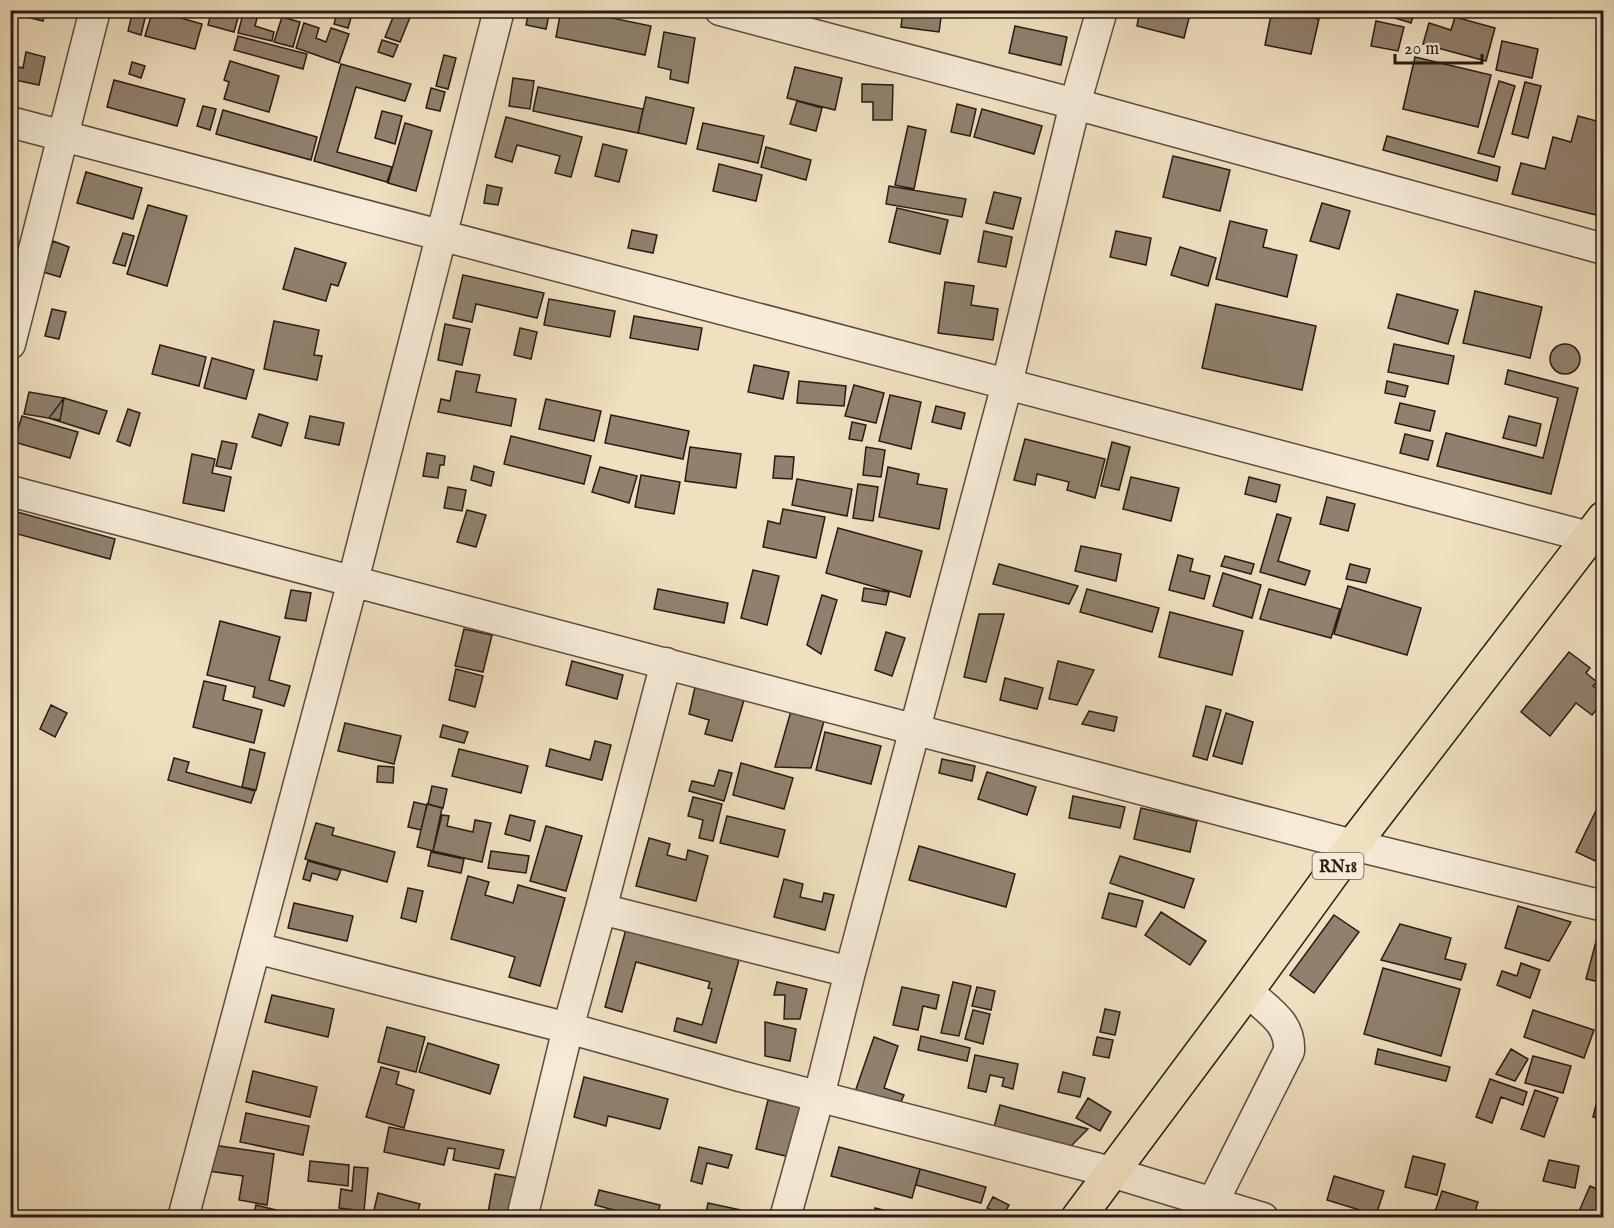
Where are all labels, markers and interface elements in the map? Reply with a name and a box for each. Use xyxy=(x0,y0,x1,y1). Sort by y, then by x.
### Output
scale bar xyxy=(1395,27,1482,65)
text: 20 m xyxy=(1404,38,1439,61)
road number: RN18 xyxy=(1312,853,1364,879)

